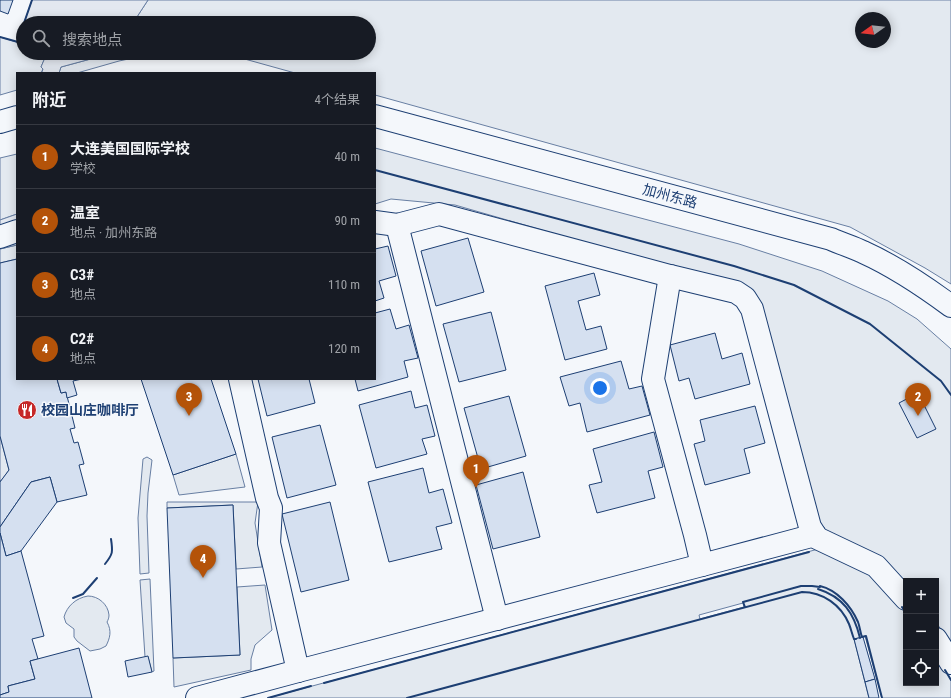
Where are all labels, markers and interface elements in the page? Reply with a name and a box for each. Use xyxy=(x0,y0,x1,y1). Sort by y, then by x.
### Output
north arrow xyxy=(855,12,891,48)
search box xyxy=(16,16,376,60)
icon: search xyxy=(30,27,52,49)
text: 搜索地点 xyxy=(62,31,122,49)
text: 附近 xyxy=(32,90,66,110)
text: 4个结果 xyxy=(315,92,360,107)
text: 大连美国国际学校 xyxy=(70,140,190,158)
text: 1 xyxy=(42,149,48,164)
text: 40 m xyxy=(334,149,360,164)
text: 学校 xyxy=(70,161,96,176)
street label: 加州东路 xyxy=(641,181,699,211)
text: 温室 xyxy=(70,204,100,222)
text: 2 xyxy=(42,213,48,228)
text: 90 m xyxy=(334,213,360,228)
text: 地点 · 加州东路 xyxy=(70,225,157,240)
text: C3# xyxy=(70,266,94,284)
text: 3 xyxy=(42,277,48,292)
text: 110 m xyxy=(328,277,360,292)
text: 地点 xyxy=(70,287,96,302)
text: C2# xyxy=(70,330,94,348)
text: 4 xyxy=(42,341,48,356)
text: 120 m xyxy=(328,341,360,356)
text: 地点 xyxy=(70,351,96,366)
your location xyxy=(590,378,610,398)
pin: 3 xyxy=(176,383,202,416)
pin: 2 xyxy=(905,383,931,416)
restaurant icon: 校园山庄咖啡厅 xyxy=(16,399,38,421)
place label: 校园山庄咖啡厅 xyxy=(41,402,139,418)
pin: 1 xyxy=(463,455,489,488)
pin: 4 xyxy=(190,545,216,578)
map controls xyxy=(903,578,939,686)
button: + xyxy=(903,578,939,614)
button: − xyxy=(903,614,939,650)
button: locate xyxy=(903,650,939,686)

